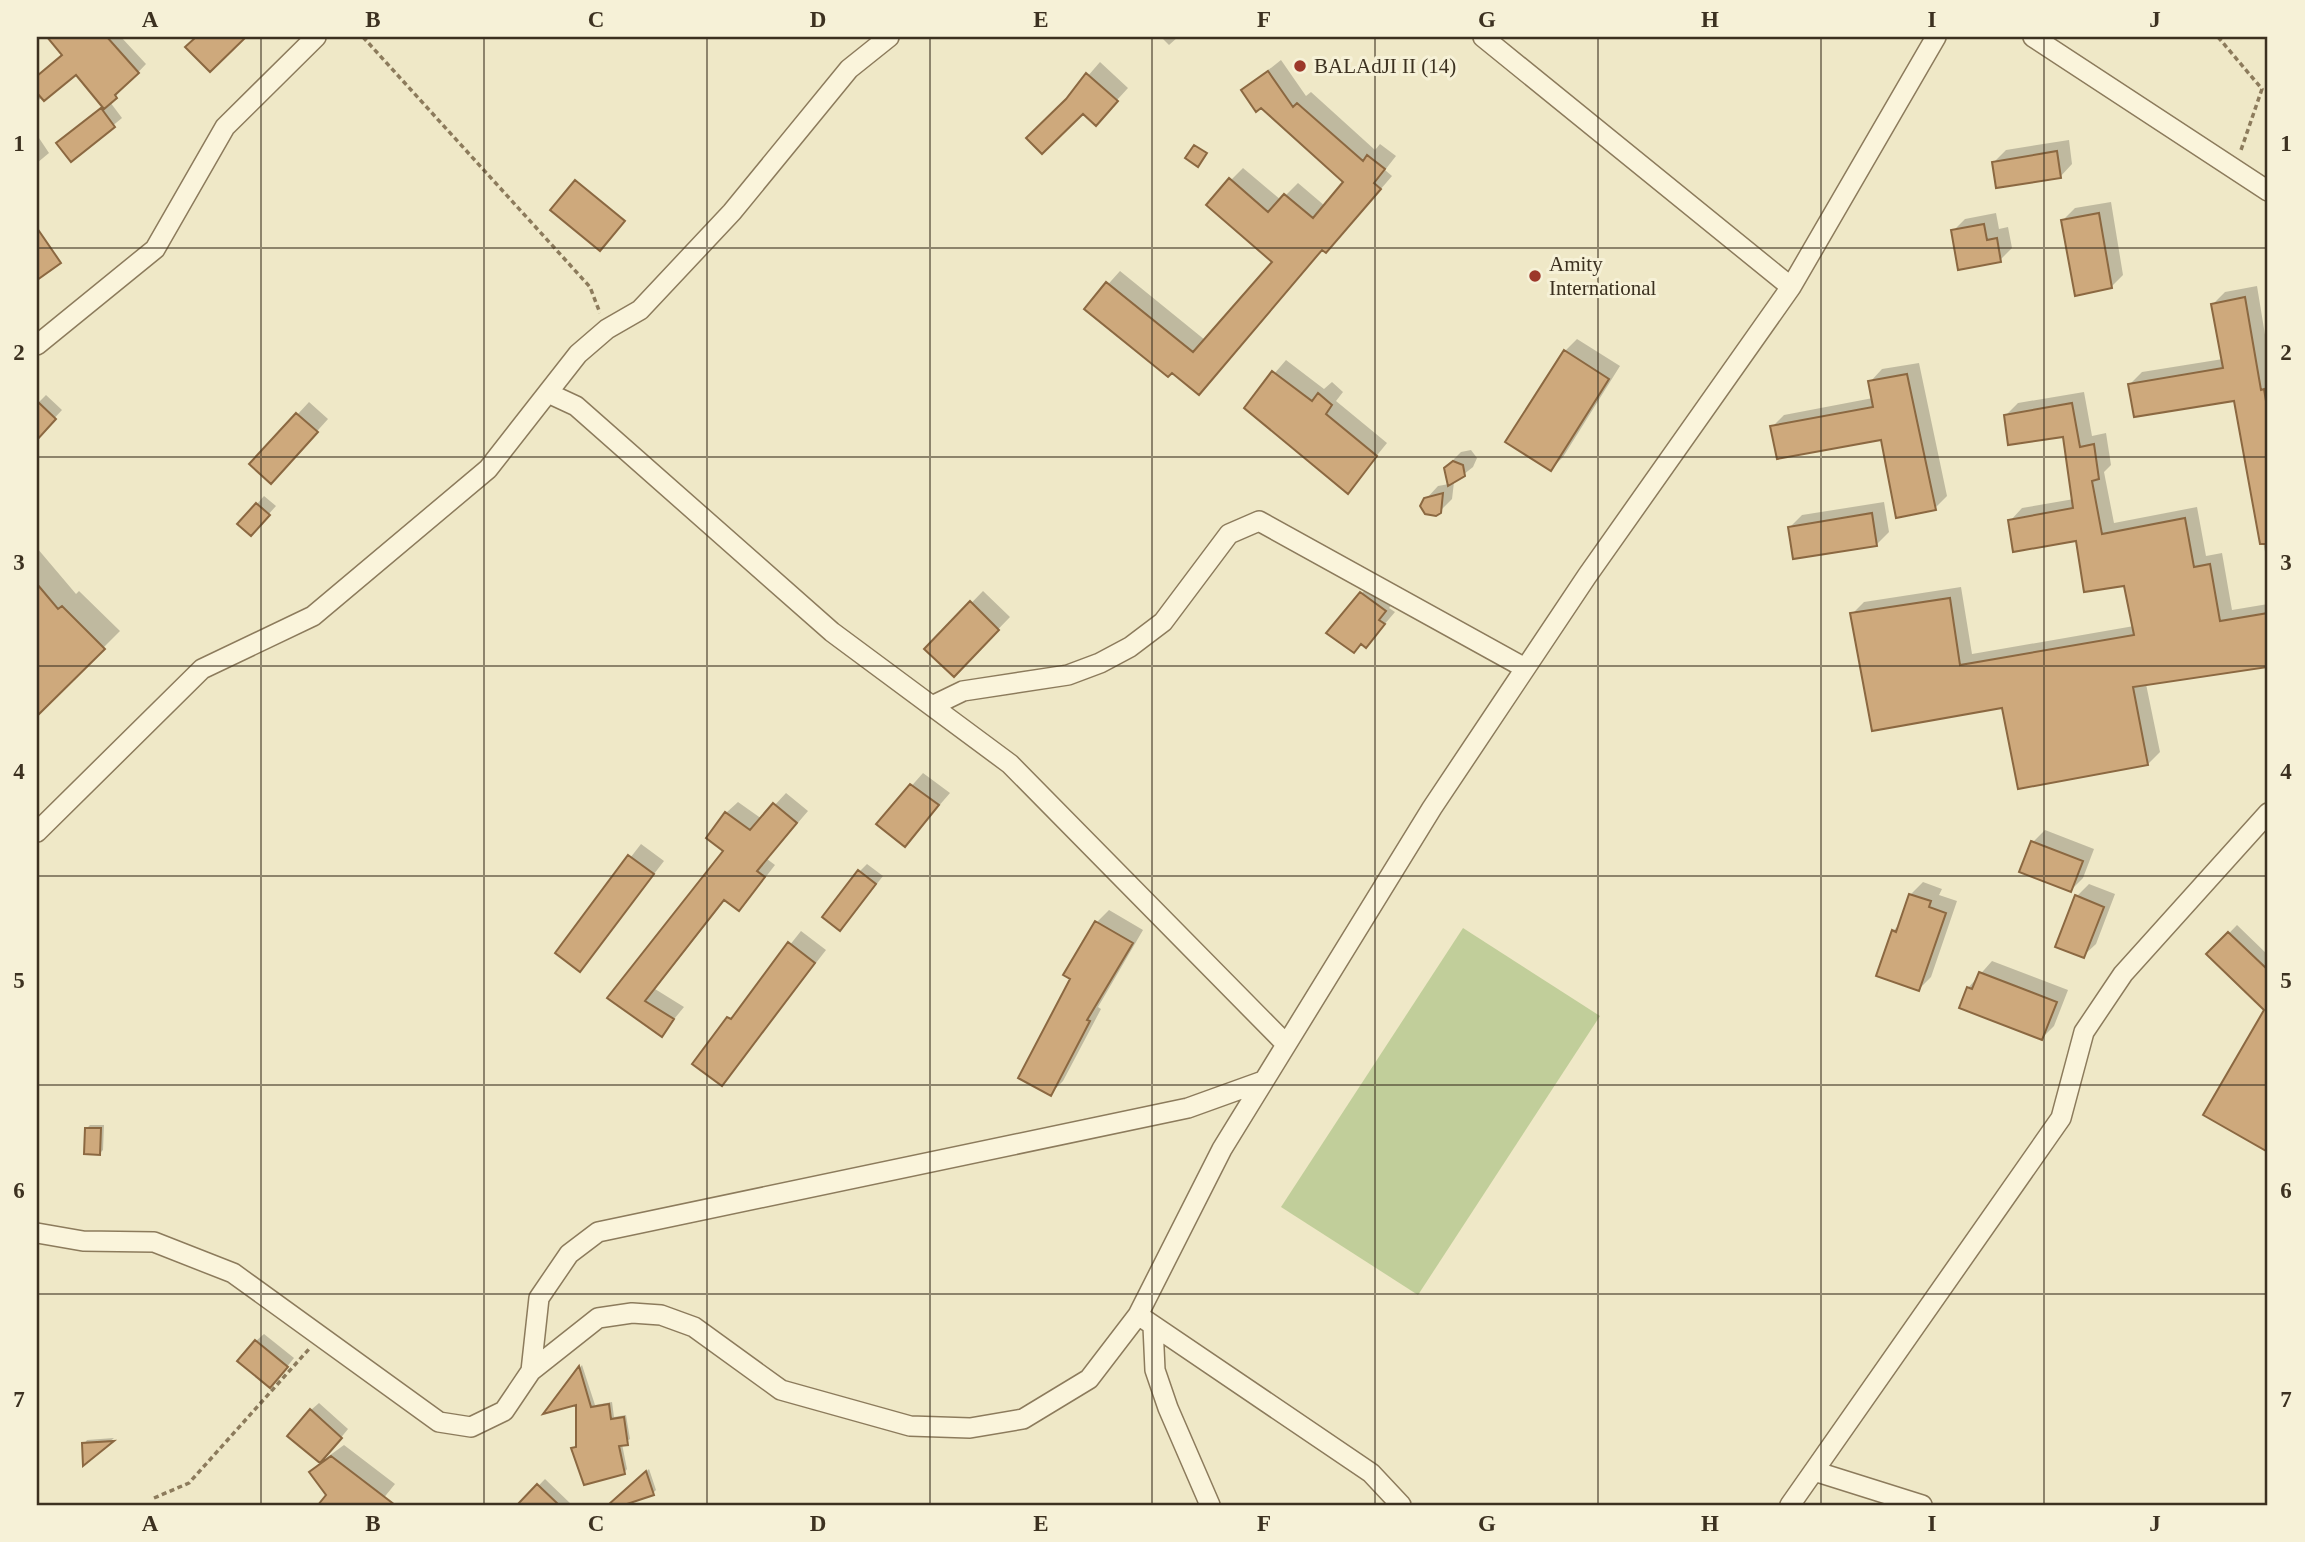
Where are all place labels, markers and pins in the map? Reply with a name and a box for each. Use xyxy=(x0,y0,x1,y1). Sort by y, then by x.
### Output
place label: BALAdJI II (14) xyxy=(1314,54,1456,78)
marker: BALAdJI II (14) xyxy=(1292,58,1308,74)
place label: Amity International xyxy=(1549,252,1656,300)
marker: Amity International xyxy=(1527,268,1543,284)

